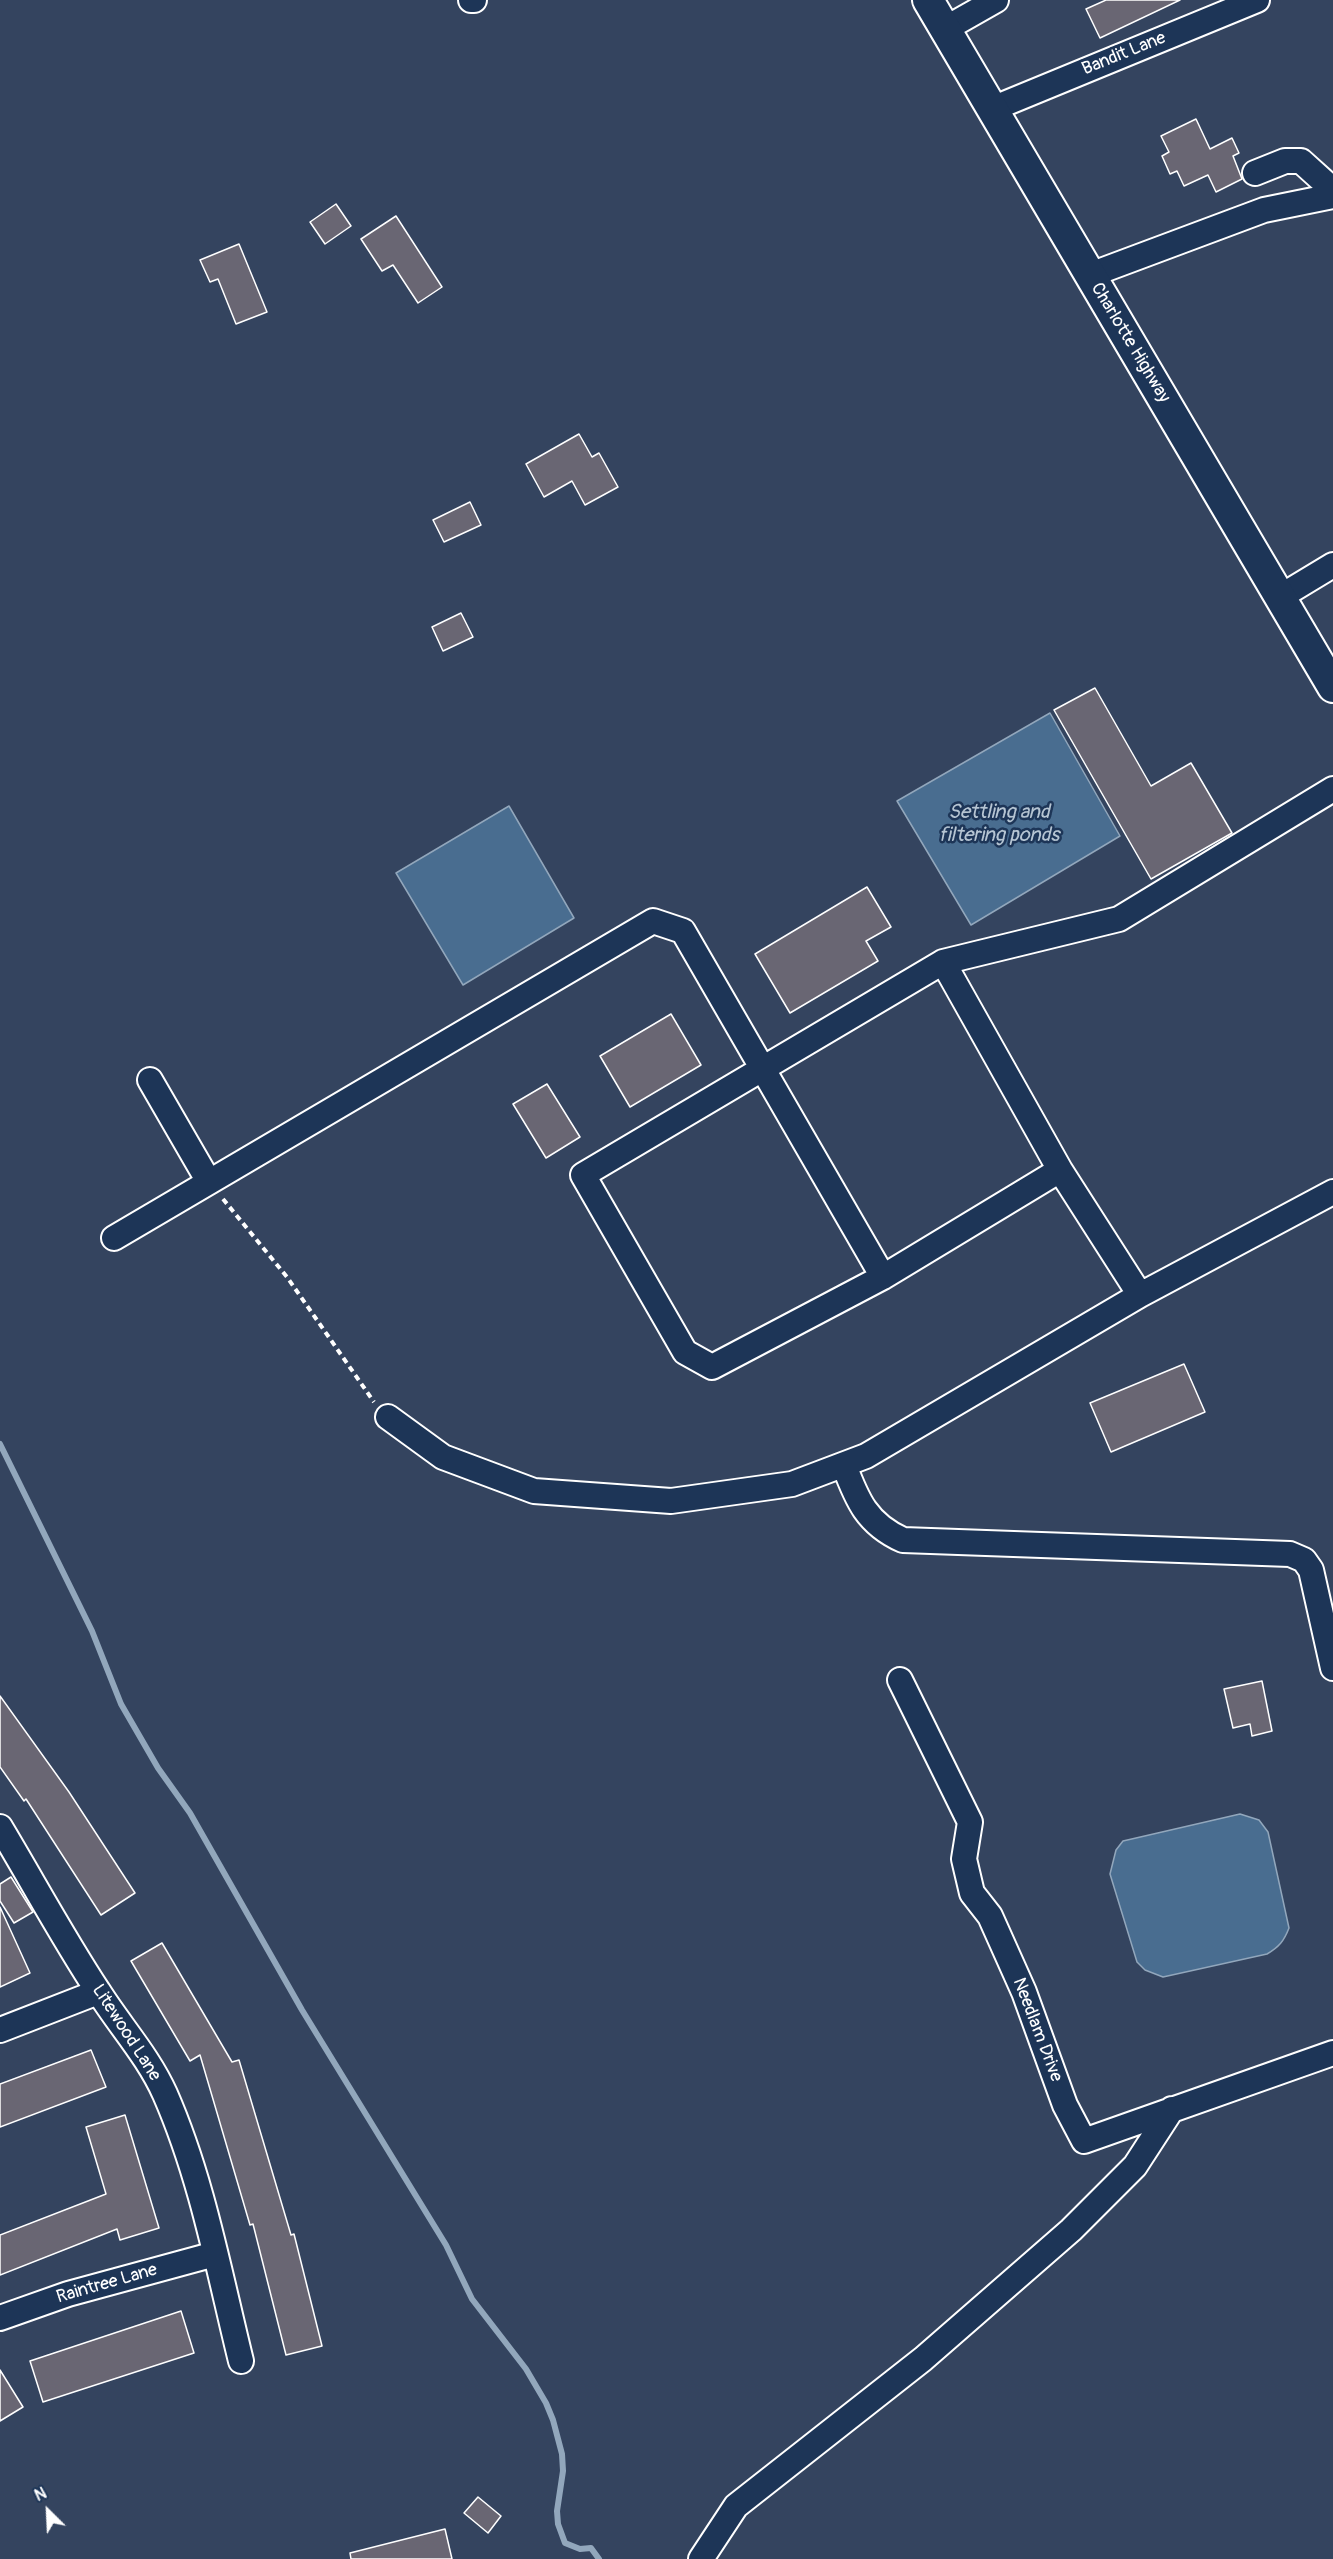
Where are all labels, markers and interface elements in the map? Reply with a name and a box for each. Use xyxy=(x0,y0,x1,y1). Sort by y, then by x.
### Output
street label: Bandit Lane xyxy=(1079,27,1169,81)
street label: Charlotte Highway xyxy=(1086,279,1174,407)
water label: Settling and filtering ponds xyxy=(939,801,1059,848)
street label: Needlam Drive xyxy=(1007,1975,1067,2085)
street label: Litewood Lane xyxy=(87,1981,165,2085)
street label: Raintree Lane xyxy=(54,2259,160,2309)
north arrow xyxy=(18,2481,78,2541)
text: N xyxy=(32,2483,50,2506)

